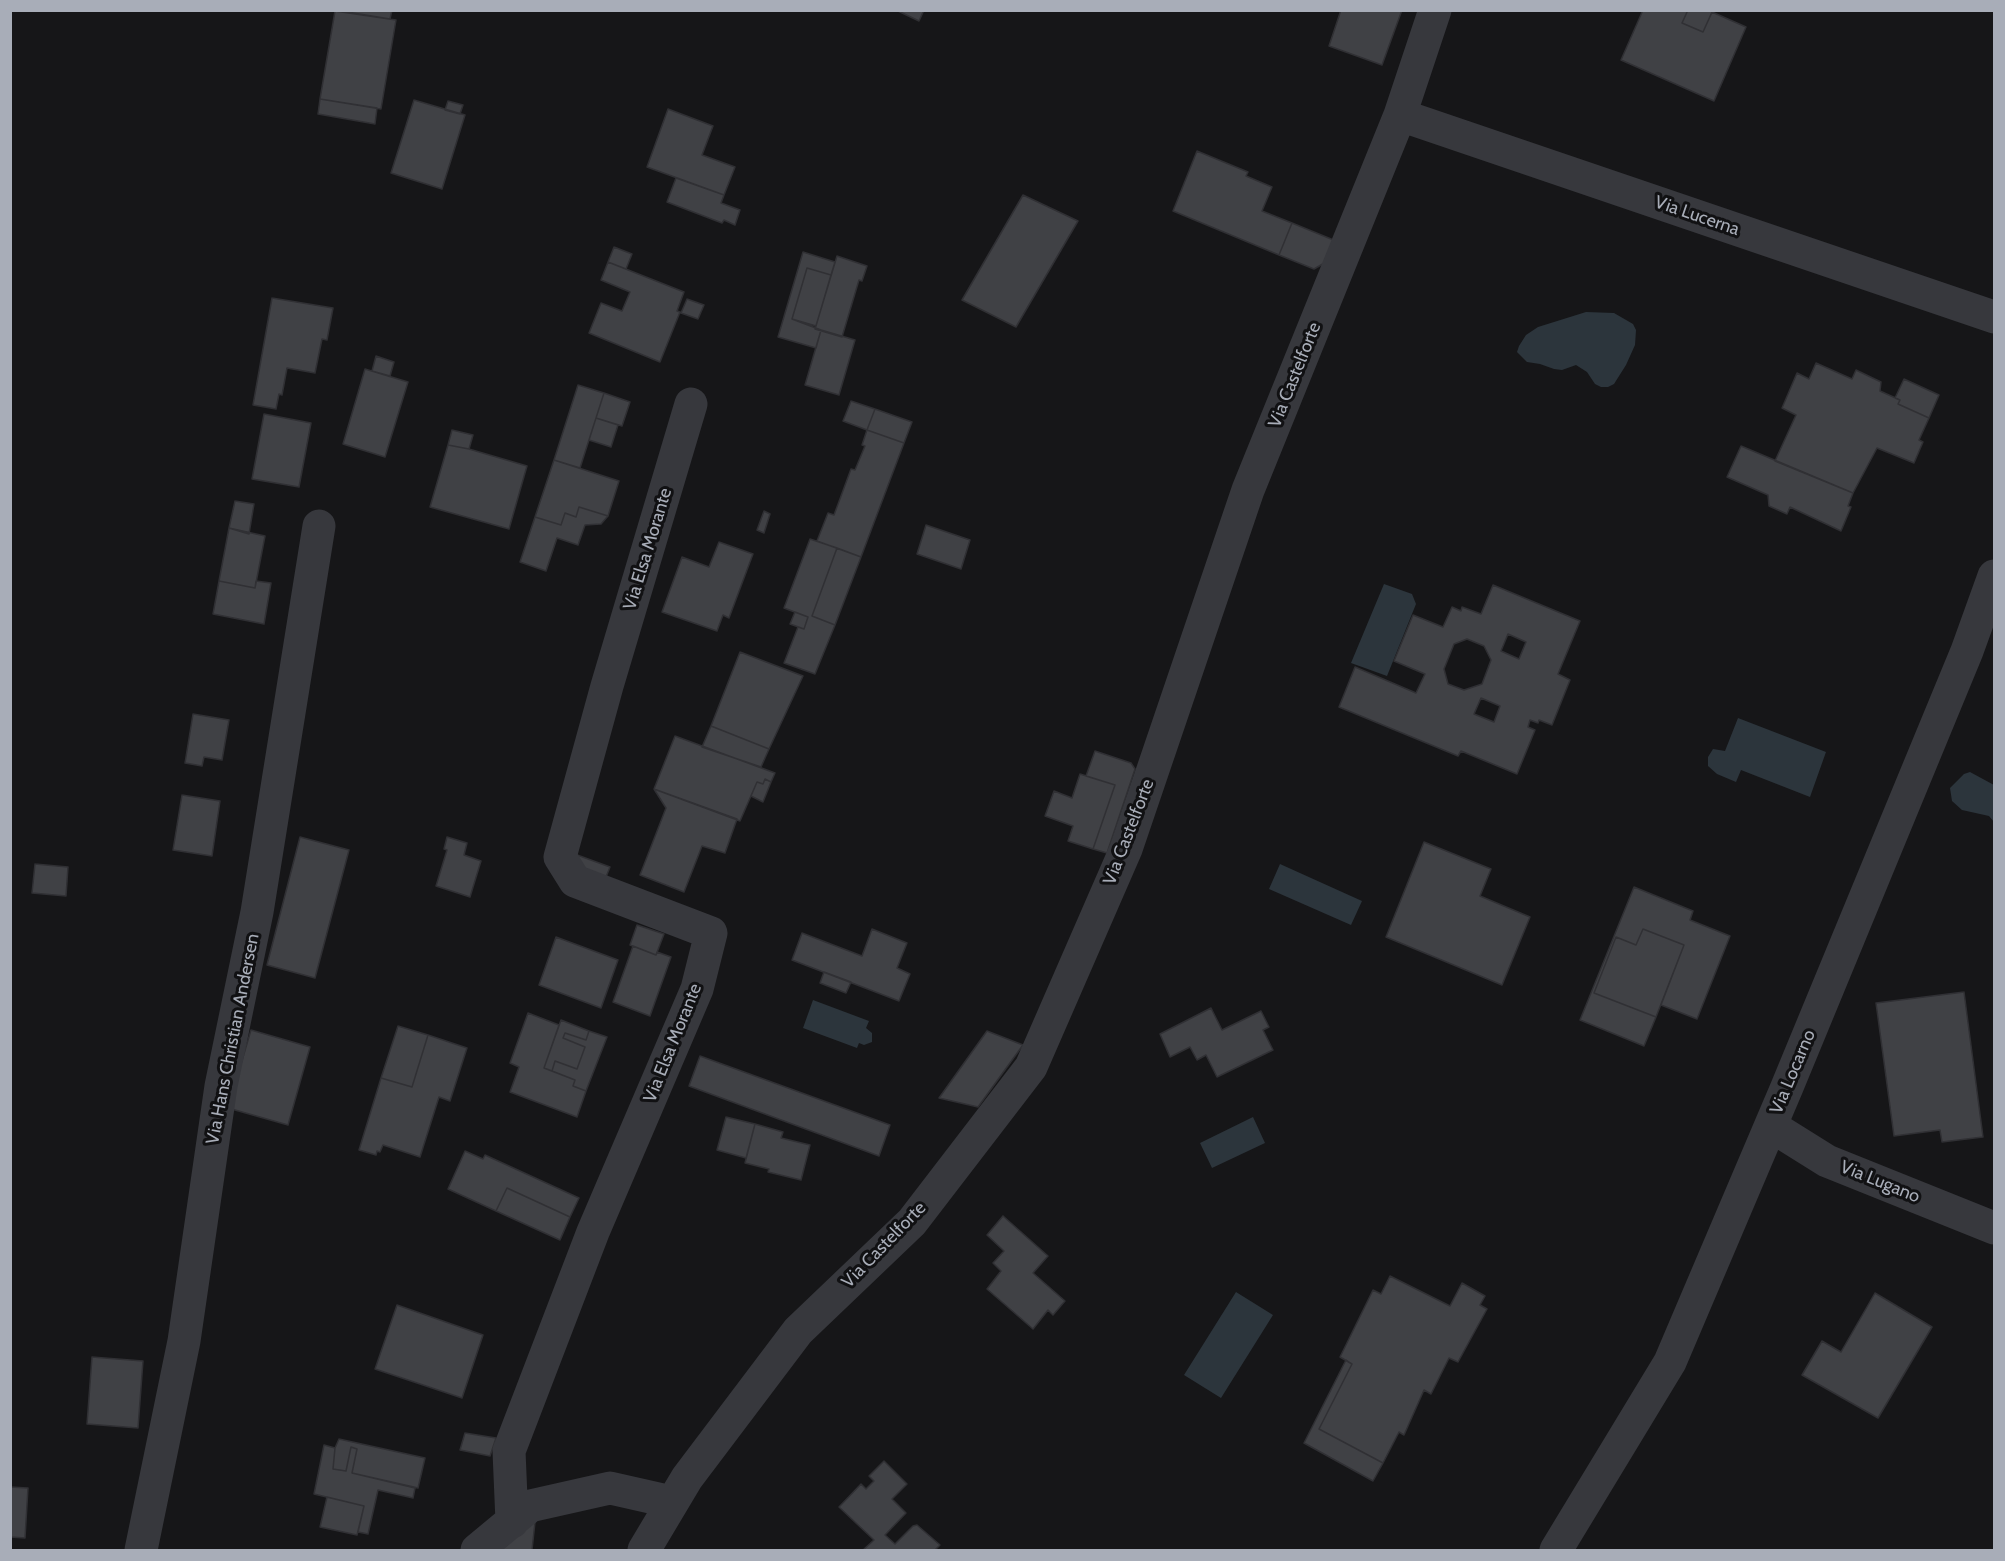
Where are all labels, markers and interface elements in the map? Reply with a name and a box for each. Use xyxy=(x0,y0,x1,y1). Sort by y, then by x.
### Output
street label: Via Lucerna xyxy=(1652,191,1742,241)
street label: Via Castelforte xyxy=(1264,319,1326,431)
street label: Via Elsa Morante xyxy=(619,485,677,613)
street label: Via Castelforte xyxy=(1099,776,1159,888)
street label: Via Hans Christian Andersen xyxy=(202,932,264,1146)
street label: Via Elsa Morante xyxy=(639,980,707,1106)
street label: Via Locarno xyxy=(1766,1027,1820,1117)
street label: Via Lugano xyxy=(1837,1156,1923,1208)
street label: Via Castelforte xyxy=(838,1197,930,1293)

